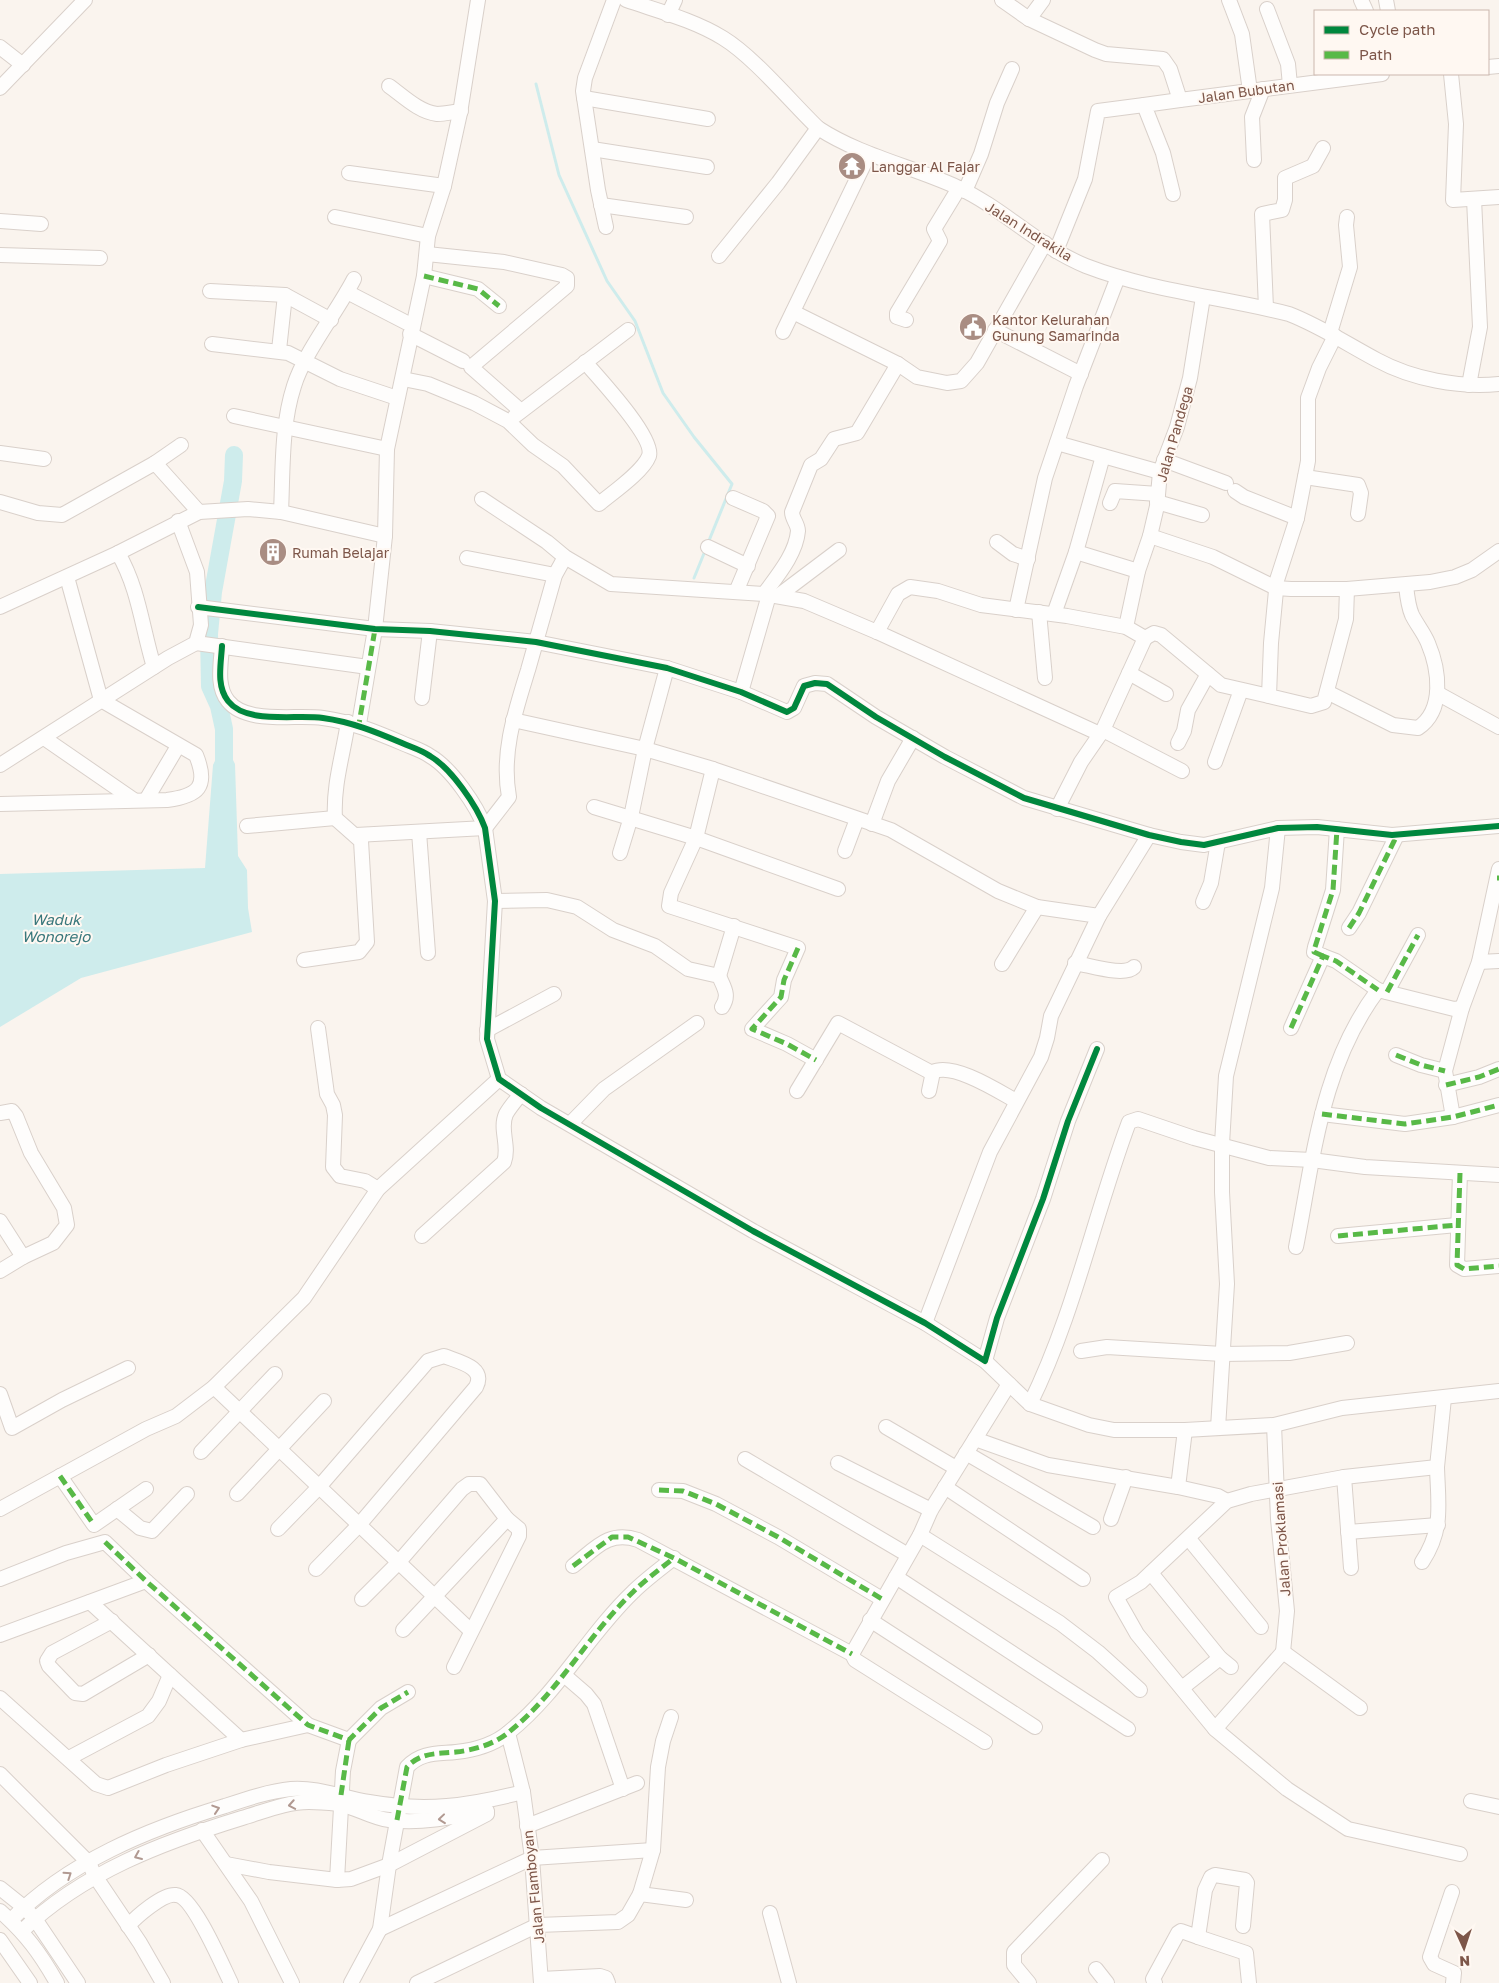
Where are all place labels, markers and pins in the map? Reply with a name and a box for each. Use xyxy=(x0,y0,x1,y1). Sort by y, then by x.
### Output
temple icon: Langgar Al Fajar xyxy=(837,151,867,181)
place label: Langgar Al Fajar xyxy=(871,158,980,175)
place label: Kantor Kelurahan Gunung Samarinda xyxy=(992,311,1120,344)
public building icon: Kantor Kelurahan Gunung Samarinda xyxy=(958,312,988,342)
building icon: Rumah Belajar xyxy=(258,537,288,567)
place label: Rumah Belajar xyxy=(292,544,390,561)

